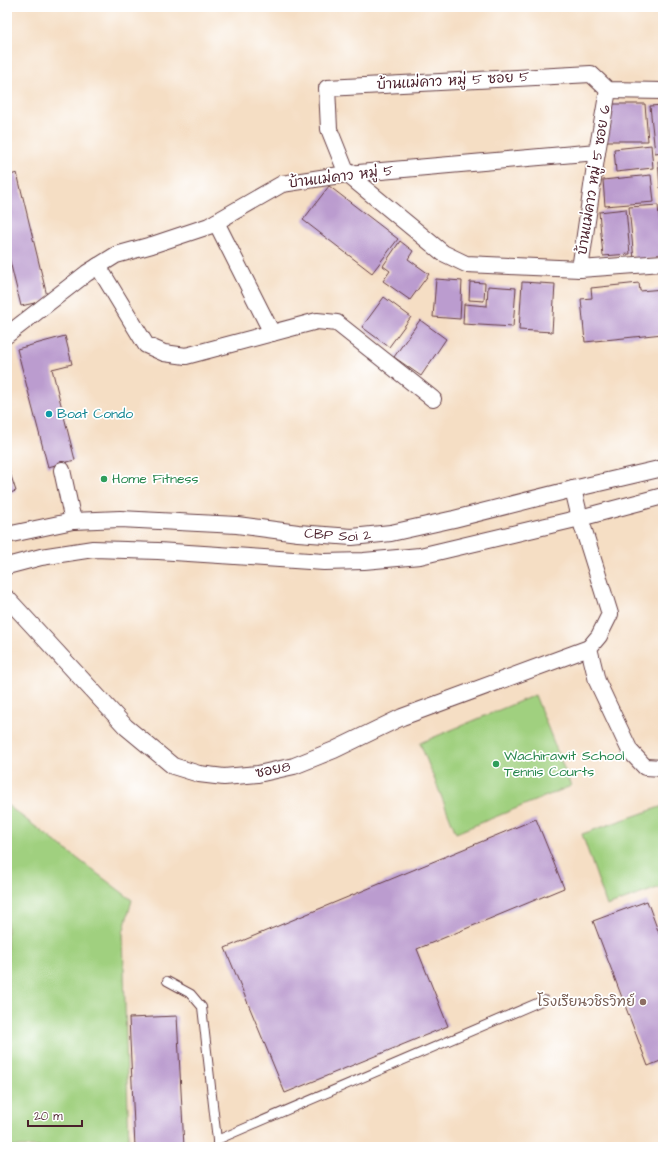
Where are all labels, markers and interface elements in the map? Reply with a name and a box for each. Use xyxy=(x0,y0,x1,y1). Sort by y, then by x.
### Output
street label: บ้านแม่คาว หมู่ 5 ซอย 5 xyxy=(376,67,530,95)
street label: บ้านแม่คาว หมู่ 5 ซอย 6 xyxy=(572,103,616,256)
street label: บ้านแม่คาว หมู่ 5 xyxy=(287,161,395,193)
place label: Boat Condo xyxy=(57,404,133,424)
marker: Boat Condo xyxy=(44,409,54,419)
place label: Home Fitness xyxy=(112,469,199,489)
marker: Home Fitness xyxy=(99,474,109,484)
street label: CBP Soi 2 xyxy=(304,523,372,547)
place label: Wachirawit School Tennis Courts xyxy=(504,746,625,782)
street label: ซอย8 xyxy=(254,757,292,783)
marker: Wachirawit School Tennis Courts xyxy=(491,759,501,769)
place label: โรงเรียนวชิรวิทย์ xyxy=(537,992,635,1012)
marker: โรงเรียนวชิรวิทย์ xyxy=(638,997,648,1007)
scale bar xyxy=(28,1102,82,1128)
text: 20 m xyxy=(34,1108,63,1125)

